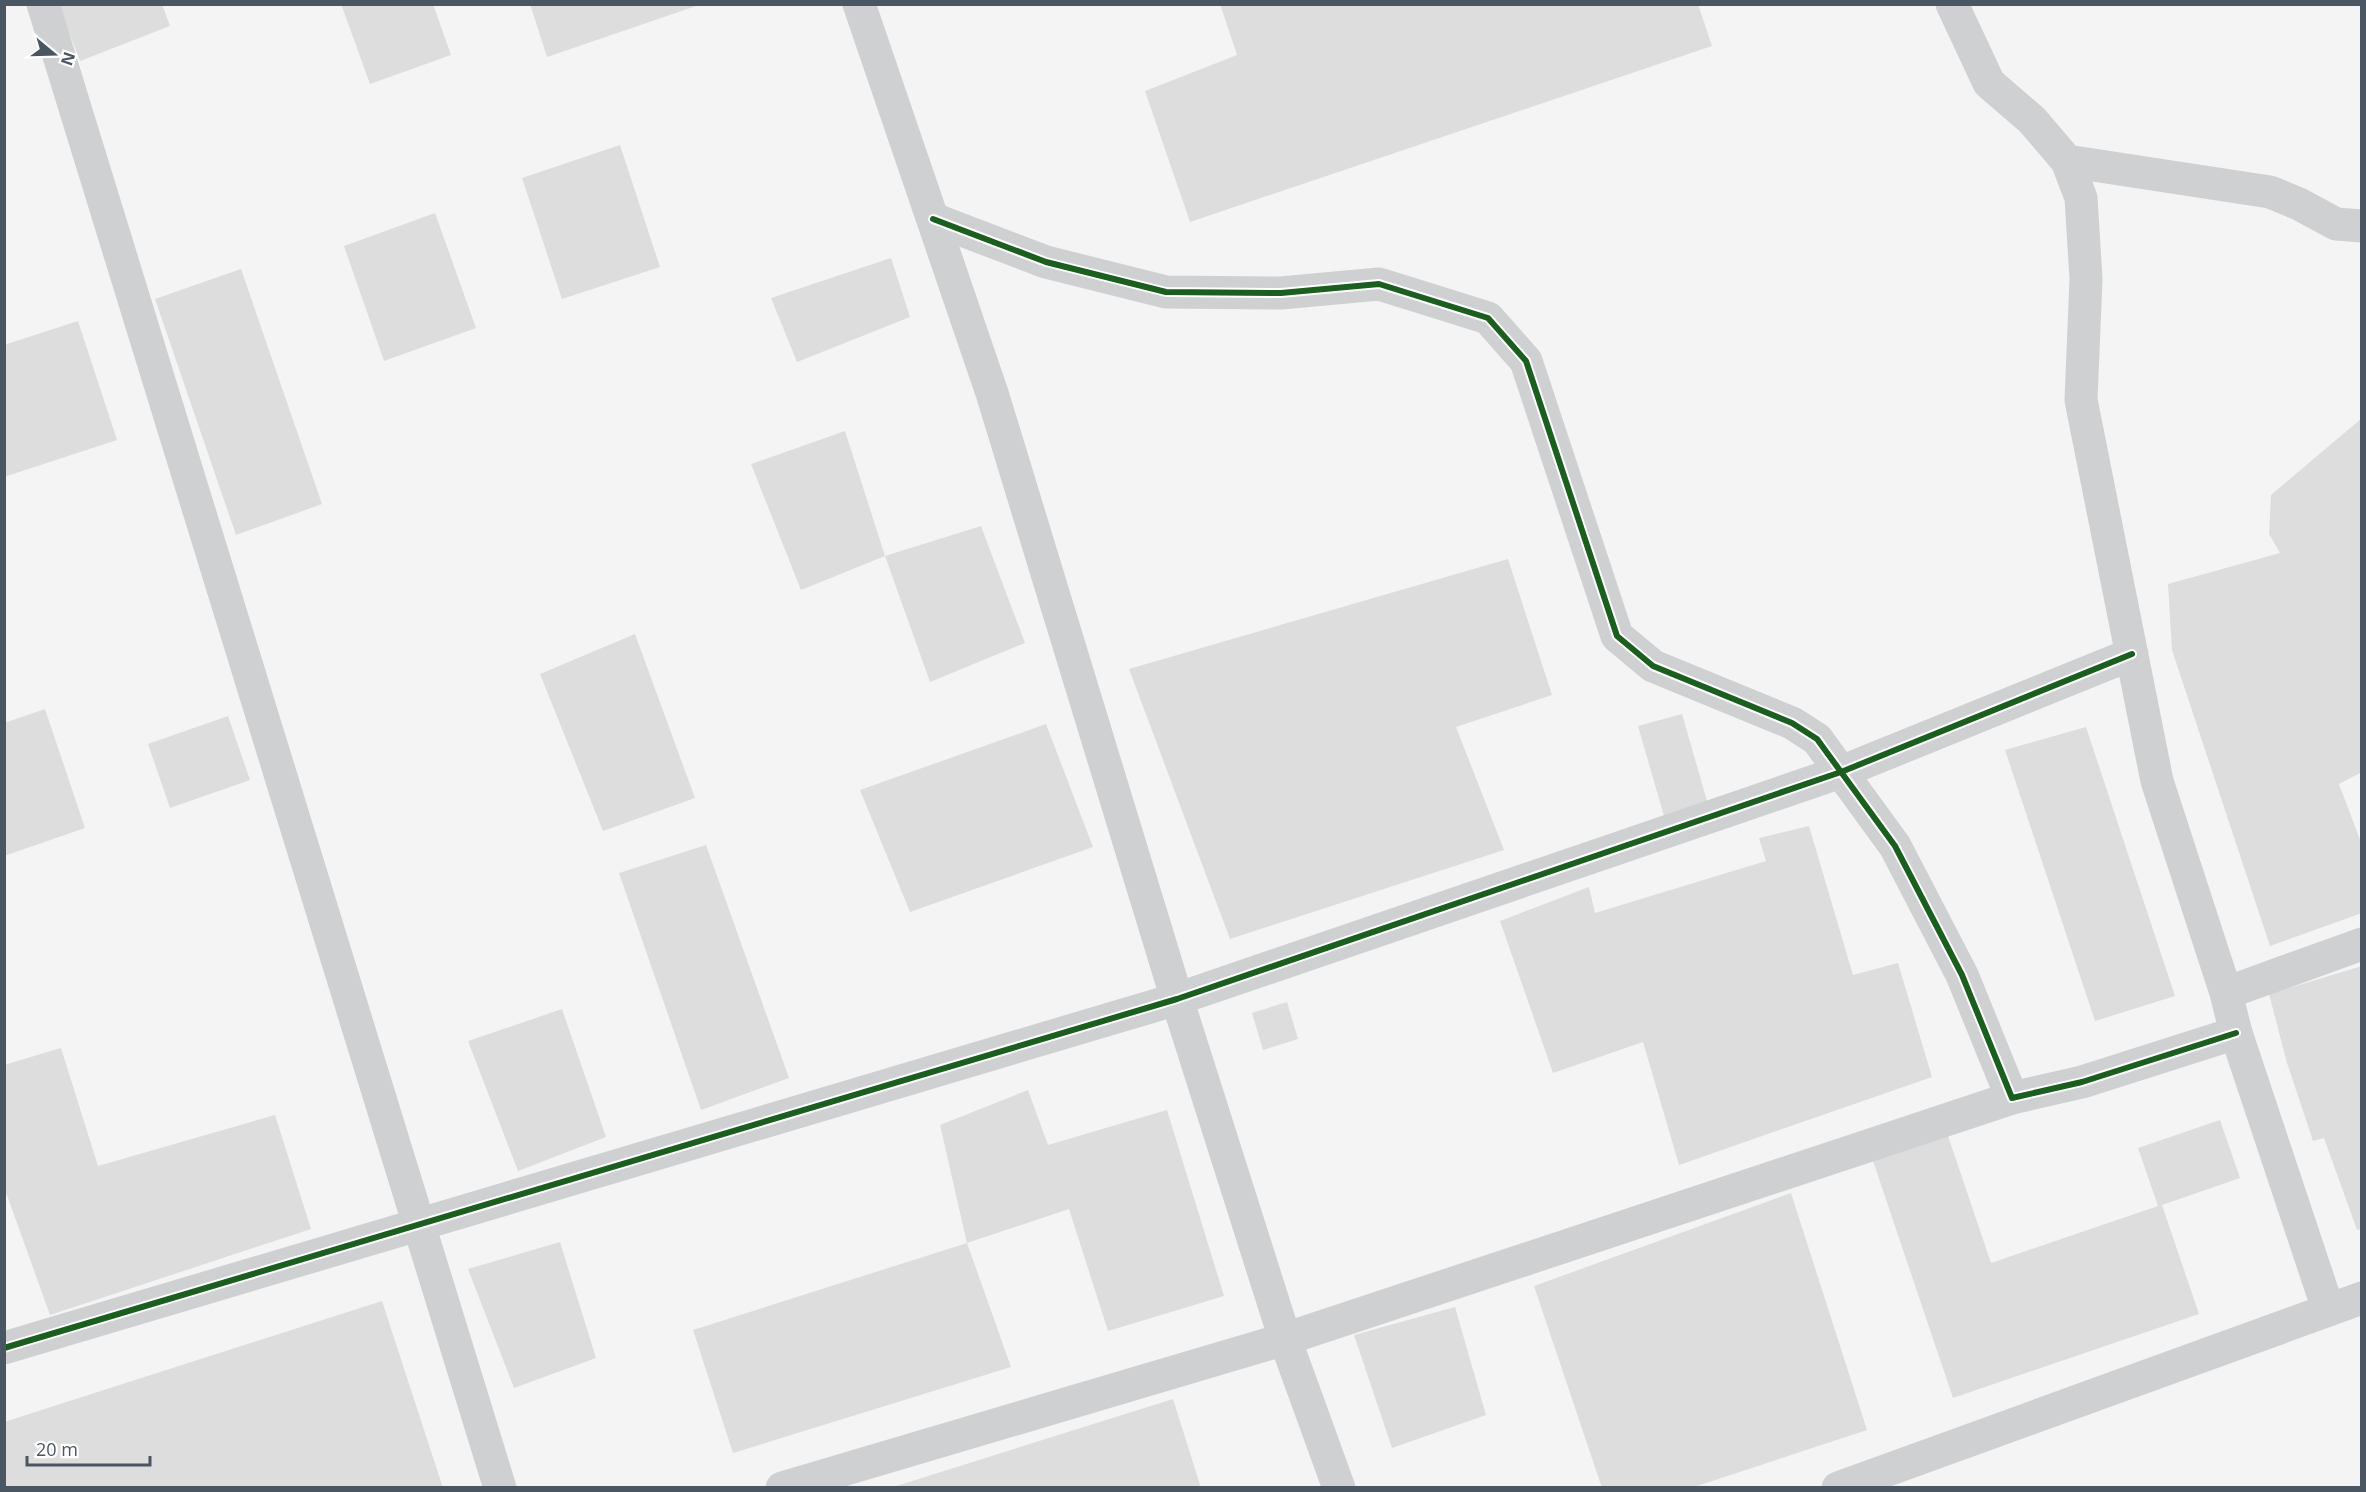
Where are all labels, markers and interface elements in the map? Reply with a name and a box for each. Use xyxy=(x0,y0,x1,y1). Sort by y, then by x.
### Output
north arrow xyxy=(24,24,84,84)
text: N xyxy=(56,49,81,69)
scale bar xyxy=(27,1429,150,1467)
text: 20 m xyxy=(36,1437,78,1461)

